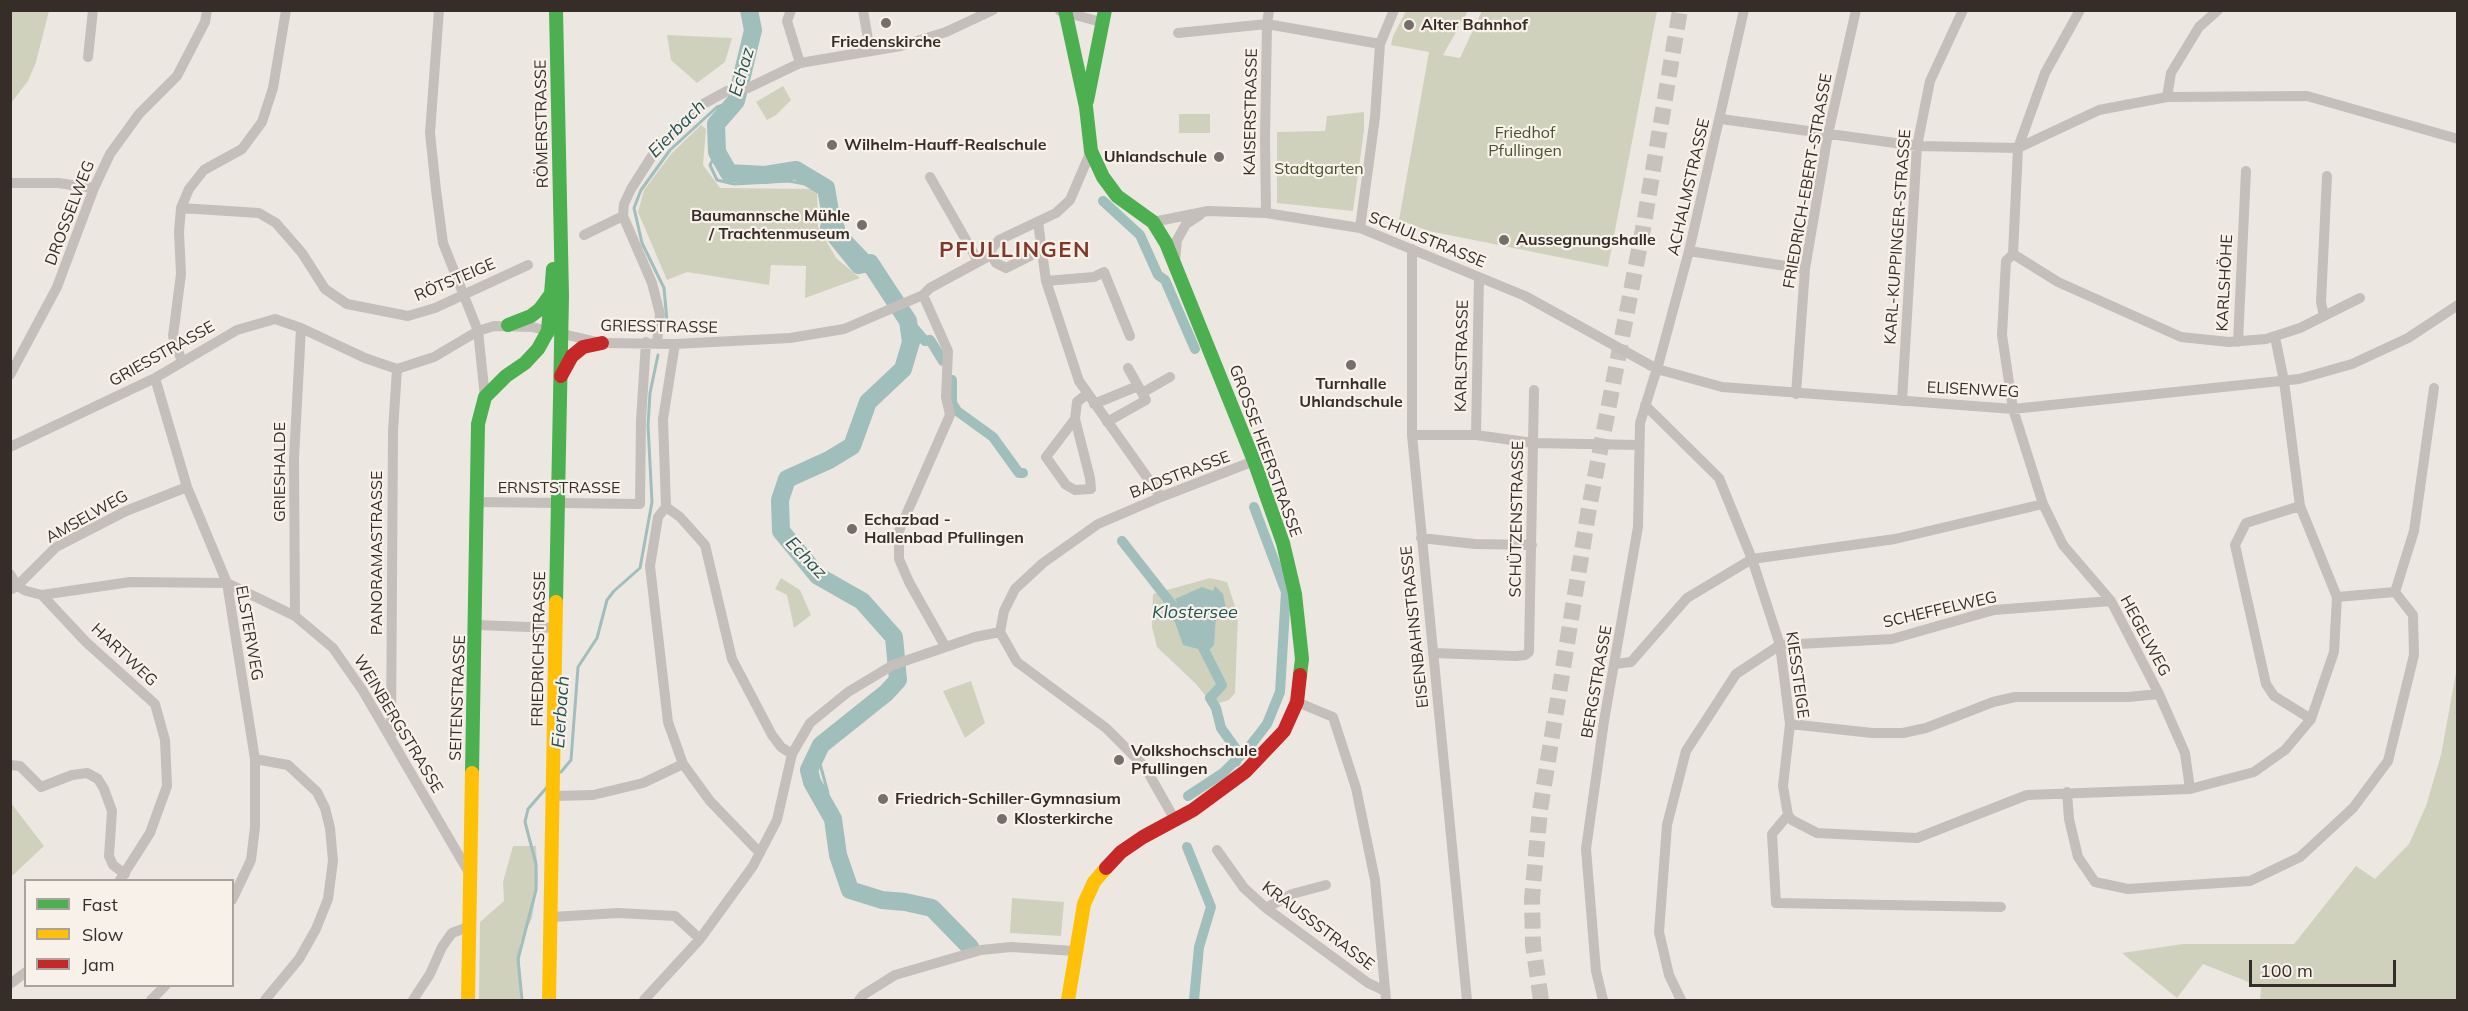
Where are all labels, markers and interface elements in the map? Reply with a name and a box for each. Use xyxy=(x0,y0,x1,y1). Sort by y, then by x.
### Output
place label: Alter Bahnhof xyxy=(1421,15,1528,35)
marker: Friedenskirche xyxy=(879,16,893,30)
marker: Alter Bahnhof xyxy=(1402,18,1416,32)
place label: Friedenskirche xyxy=(831,32,941,52)
water label: Echaz xyxy=(725,45,759,99)
street label: KAISERSTRASSE xyxy=(1240,48,1262,176)
street label: RÖMERSTRASSE xyxy=(531,59,553,189)
street label: FRIEDRICH-EBERT-STRASSE xyxy=(1780,72,1836,290)
water label: Eierbach xyxy=(644,96,710,162)
street label: ACHALMSTRASSE xyxy=(1664,117,1714,257)
park label: Friedhof Pfullingen xyxy=(1488,123,1562,161)
street label: KARL-KUPPINGER-STRASSE xyxy=(1881,129,1915,345)
place label: Wilhelm-Hauff-Realschule xyxy=(844,135,1046,155)
marker: Wilhelm-Hauff-Realschule xyxy=(825,138,839,152)
place label: Uhlandschule xyxy=(1104,147,1207,167)
marker: Uhlandschule xyxy=(1212,150,1226,164)
street label: DROSSELWEG xyxy=(41,158,99,268)
park label: Stadtgarten xyxy=(1274,159,1364,179)
place label: Baumannsche Mühle / Trachtenmuseum xyxy=(691,206,850,244)
street label: SCHULSTRASSE xyxy=(1366,208,1488,272)
marker: Baumannsche Mühle / Trachtenmuseum xyxy=(855,218,869,232)
place label: Aussegnungshalle xyxy=(1516,230,1656,250)
marker: Aussegnungshalle xyxy=(1497,233,1511,247)
street label: KARLSHÖHE xyxy=(2213,234,2237,332)
district label: PFULLINGEN xyxy=(939,237,1091,263)
street label: RÖTSTEIGE xyxy=(412,254,498,306)
street label: KARLSTRASSE xyxy=(1451,300,1473,412)
street label: GRIESSTRASSE xyxy=(600,316,718,338)
street label: GRIESSTRASSE xyxy=(106,317,218,391)
marker: Turnhalle Uhlandschule xyxy=(1344,358,1358,372)
street label: GROSSE HEERSTRASSE xyxy=(1225,362,1305,540)
place label: Turnhalle Uhlandschule xyxy=(1299,374,1403,412)
street label: ELISENWEG xyxy=(1926,378,2020,402)
street label: GRIESHALDE xyxy=(270,422,290,522)
street label: SCHÜTZENSTRASSE xyxy=(1506,441,1528,597)
street label: BADSTRASSE xyxy=(1127,447,1233,503)
street label: PANORAMASTRASSE xyxy=(367,471,387,635)
street label: ERNSTSTRASSE xyxy=(498,478,620,498)
street label: AMSELWEG xyxy=(43,487,131,547)
place label: Echazbad - Hallenbad Pfullingen xyxy=(864,510,1024,548)
marker: Echazbad - Hallenbad Pfullingen xyxy=(845,522,859,536)
water label: Echaz xyxy=(781,532,831,584)
street label: EISENBAHNSTRASSE xyxy=(1397,545,1433,709)
street label: FRIEDRICHSTRASSE xyxy=(528,571,550,727)
street label: ELSTERWEG xyxy=(231,584,267,682)
street label: SCHEFFELWEG xyxy=(1881,588,1999,632)
street label: HEGELWEG xyxy=(2116,592,2174,680)
water label: Klostersee xyxy=(1152,602,1238,624)
street label: HARTWEG xyxy=(87,620,161,690)
street label: BERGSTRASSE xyxy=(1578,624,1616,740)
street label: KIESSTEIGE xyxy=(1781,630,1813,720)
street label: SEITENSTRASSE xyxy=(446,635,470,761)
street label: WEINBERGSTRASSE xyxy=(349,652,447,796)
water label: Eierbach xyxy=(548,675,574,749)
place label: Volkshochschule Pfullingen xyxy=(1131,741,1257,779)
marker: Volkshochschule Pfullingen xyxy=(1112,753,1126,767)
place label: Friedrich-Schiller-Gymnasium xyxy=(895,789,1121,809)
marker: Friedrich-Schiller-Gymnasium xyxy=(876,792,890,806)
place label: Klosterkirche xyxy=(1014,809,1113,829)
marker: Klosterkirche xyxy=(995,812,1009,826)
street label: KRAUSSSTRASSE xyxy=(1258,878,1378,974)
legend xyxy=(24,879,234,987)
text: Fast xyxy=(82,893,118,916)
text: Slow xyxy=(82,923,123,946)
scale bar xyxy=(2252,948,2399,986)
text: Jam xyxy=(82,953,115,976)
text: 100 m xyxy=(2260,959,2313,982)

